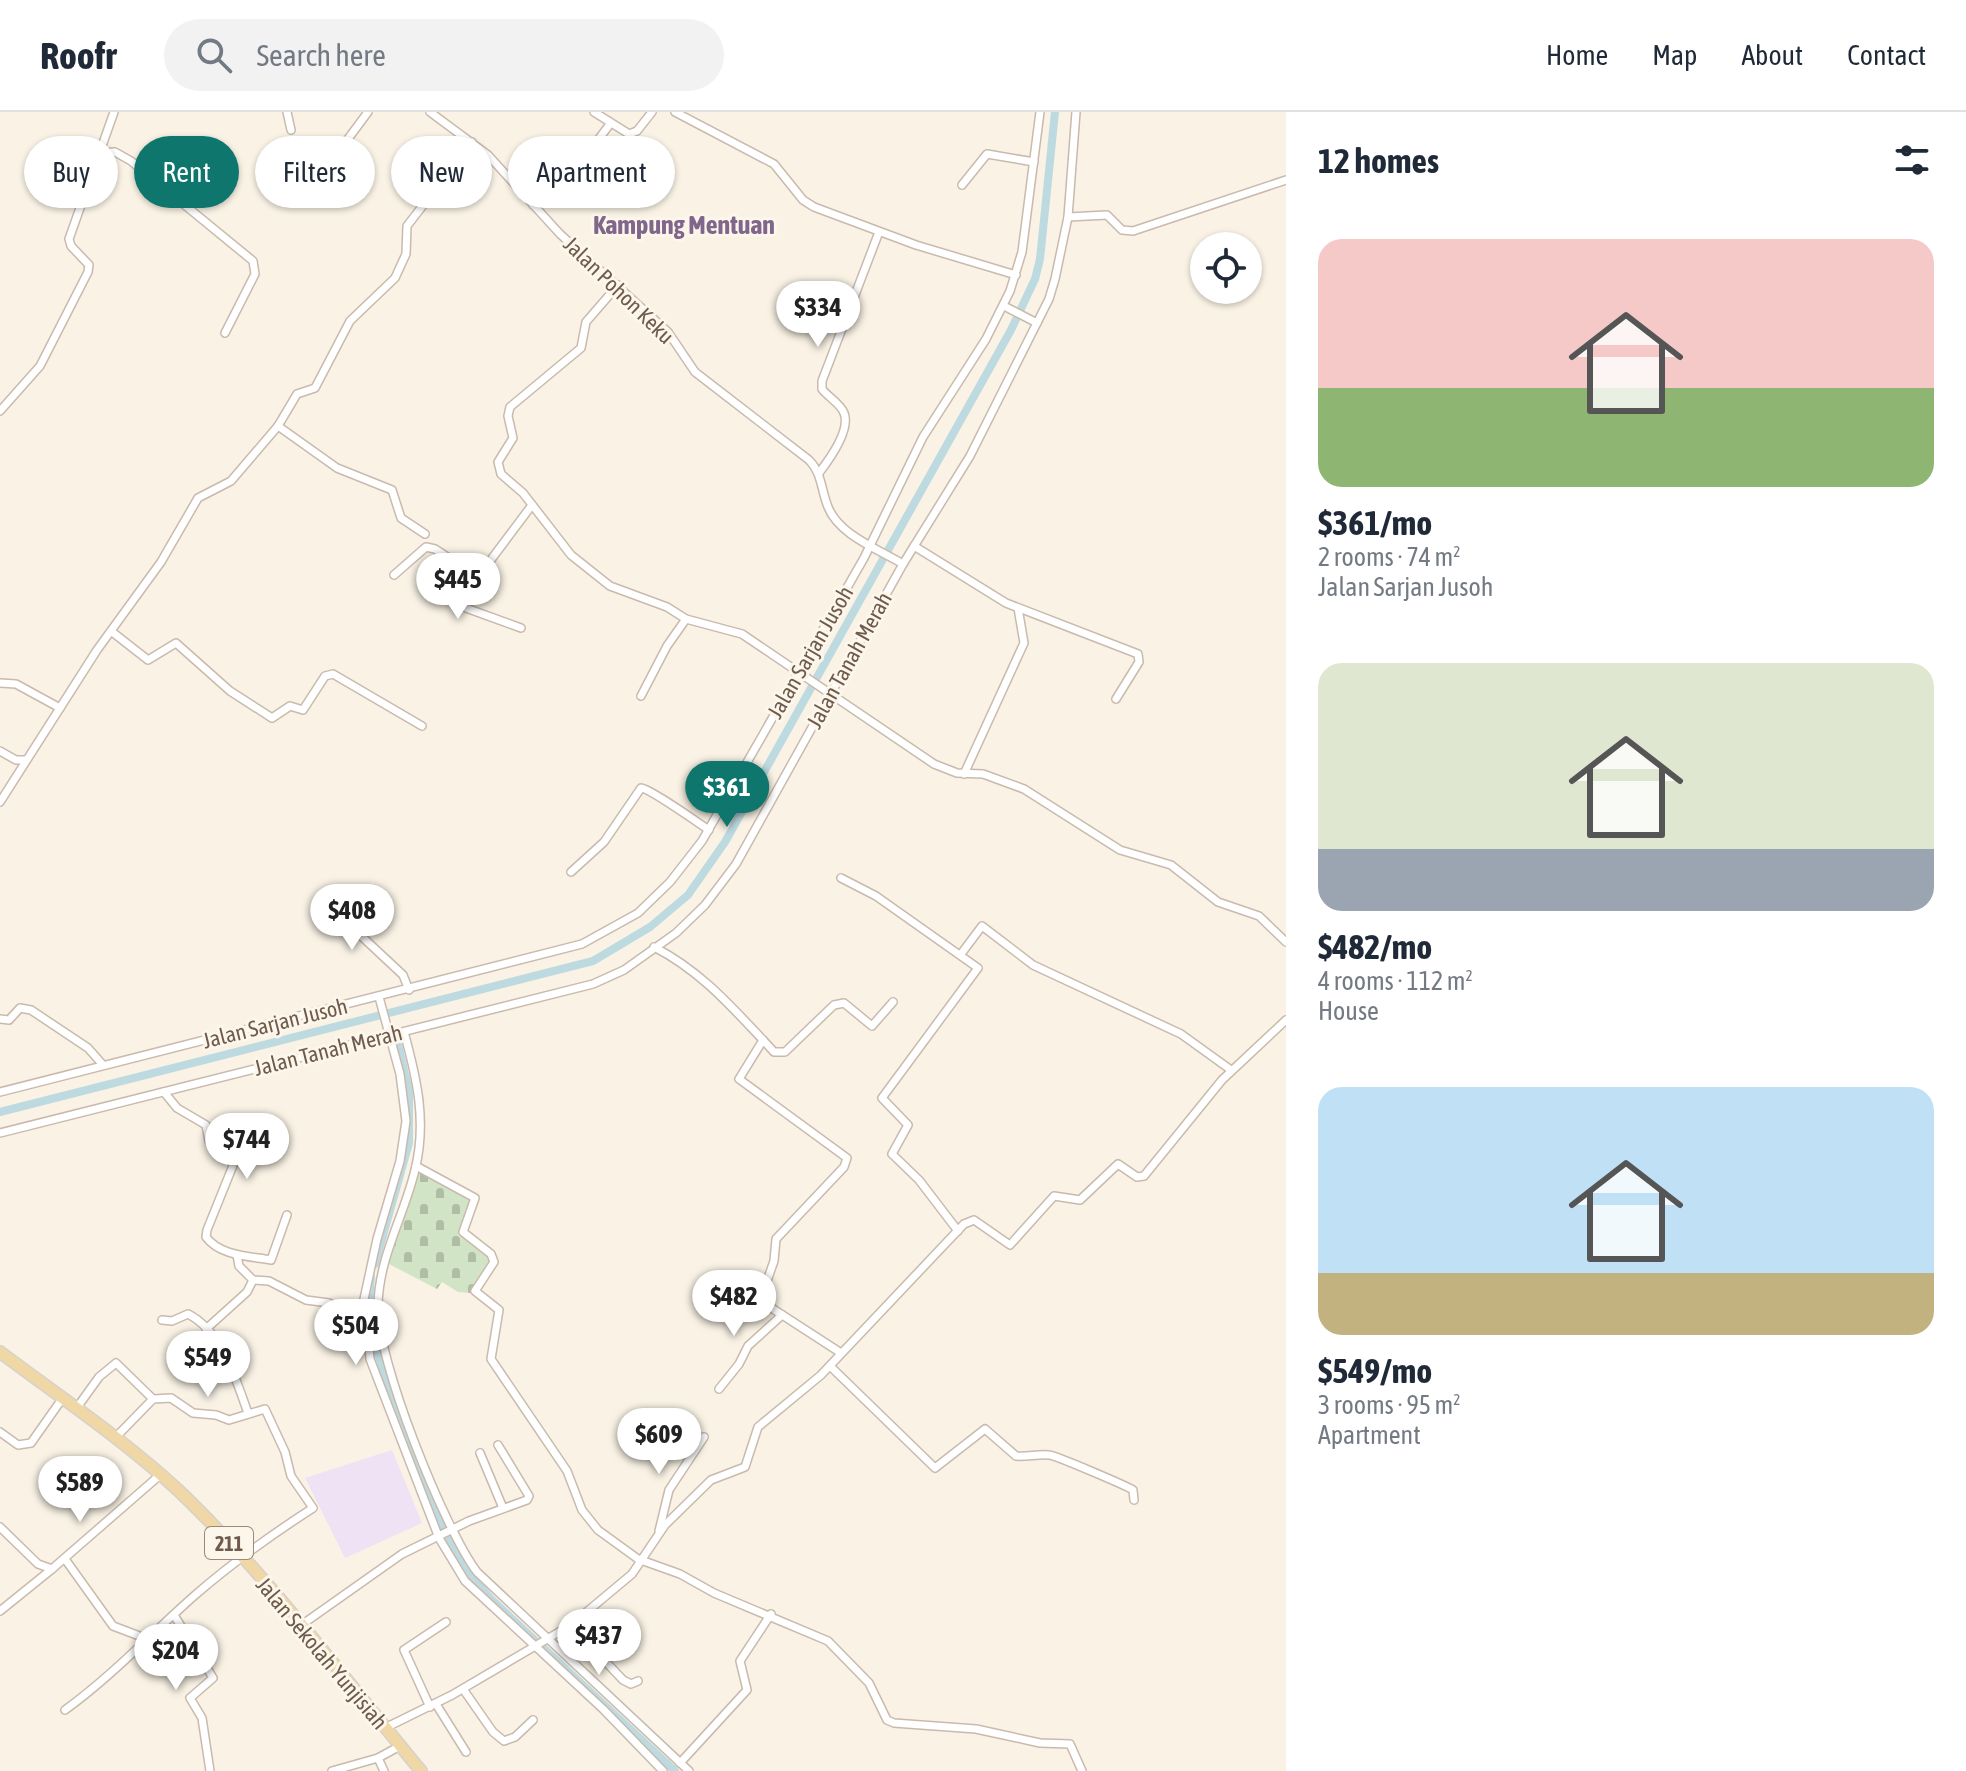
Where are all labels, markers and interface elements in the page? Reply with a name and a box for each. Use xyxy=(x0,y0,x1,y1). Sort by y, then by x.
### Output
search box xyxy=(164,19,724,91)
icon: search xyxy=(192,33,236,77)
text: Roofr xyxy=(40,34,116,77)
text: Search here xyxy=(256,38,386,72)
text: Home xyxy=(1546,39,1608,71)
text: Map xyxy=(1652,39,1697,71)
text: About xyxy=(1741,39,1803,71)
text: Contact xyxy=(1847,39,1926,71)
chip: Buy xyxy=(24,136,118,208)
chip: Rent xyxy=(134,136,239,208)
chip: Filters xyxy=(255,136,375,208)
chip: New xyxy=(391,136,492,208)
chip: Apartment xyxy=(508,136,675,208)
icon: filters xyxy=(1890,138,1934,182)
text: 12 homes xyxy=(1318,141,1439,180)
district label: Kampung Mentuan xyxy=(593,210,775,240)
street label: Jalan Pohon Keku xyxy=(558,231,680,349)
map controls xyxy=(1190,232,1262,304)
button: locate xyxy=(1190,232,1262,304)
pin: $334 xyxy=(771,281,865,349)
icon: home xyxy=(1554,291,1698,435)
text: $334 xyxy=(794,292,842,322)
text: $361/mo xyxy=(1318,503,1432,542)
text: 2 rooms · 74 m² xyxy=(1318,542,1460,572)
pin: $445 xyxy=(411,553,505,621)
text: $445 xyxy=(434,564,482,594)
text: Jalan Sarjan Jusoh xyxy=(1318,572,1493,602)
street label: Jalan Sarjan Jusoh xyxy=(762,581,858,723)
street label: Jalan Tanah Merah xyxy=(801,587,897,733)
icon: home xyxy=(1554,715,1698,859)
pin: $361 xyxy=(680,761,774,829)
text: $361 xyxy=(703,772,751,802)
pin: $408 xyxy=(305,884,399,952)
text: $408 xyxy=(328,895,376,925)
text: $482/mo xyxy=(1318,927,1432,966)
text: 4 rooms · 112 m² xyxy=(1318,966,1473,996)
street label: Jalan Sarjan Jusoh xyxy=(200,992,350,1054)
text: House xyxy=(1318,996,1379,1026)
street label: Jalan Tanah Merah xyxy=(251,1019,405,1081)
pin: $744 xyxy=(200,1113,294,1181)
text: $744 xyxy=(223,1124,271,1154)
icon: home xyxy=(1554,1139,1698,1283)
pin: $482 xyxy=(687,1270,781,1338)
text: $482 xyxy=(710,1281,758,1311)
pin: $504 xyxy=(309,1299,403,1367)
text: $504 xyxy=(332,1310,380,1340)
pin: $549 xyxy=(161,1331,255,1399)
text: $549 xyxy=(184,1342,232,1372)
text: $549/mo xyxy=(1318,1351,1432,1390)
text: 3 rooms · 95 m² xyxy=(1318,1390,1460,1420)
pin: $609 xyxy=(612,1408,706,1476)
text: $609 xyxy=(635,1419,683,1449)
text: Apartment xyxy=(1318,1420,1421,1450)
pin: $589 xyxy=(33,1456,127,1524)
text: $589 xyxy=(56,1467,104,1497)
road number: 211 xyxy=(205,1527,253,1559)
street label: Jalan Sekolah Yunjisiah xyxy=(251,1572,393,1734)
pin: $437 xyxy=(552,1609,646,1677)
text: $437 xyxy=(575,1620,623,1650)
pin: $204 xyxy=(129,1624,223,1692)
text: $204 xyxy=(152,1635,200,1665)

